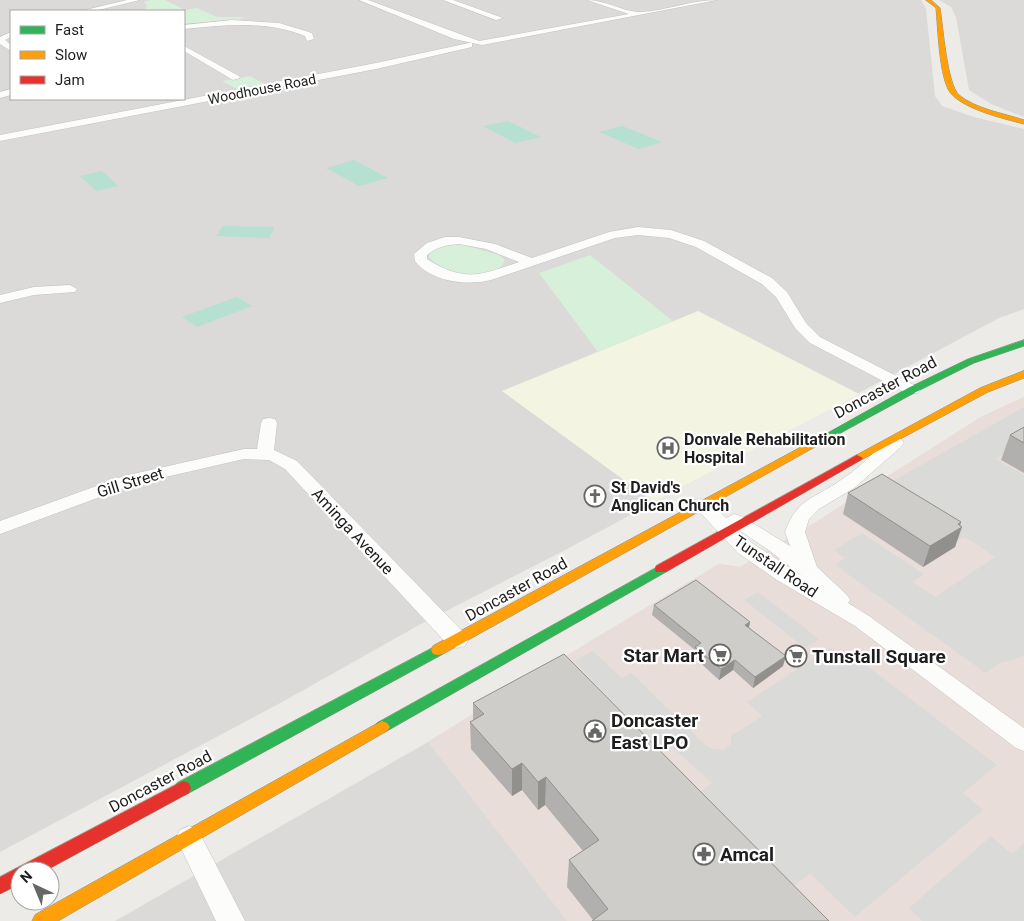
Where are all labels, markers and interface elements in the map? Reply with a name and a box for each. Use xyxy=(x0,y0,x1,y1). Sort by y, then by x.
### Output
legend xyxy=(10,10,185,100)
text: Fast xyxy=(55,21,84,39)
text: Slow xyxy=(55,46,87,64)
text: Jam xyxy=(55,71,85,89)
street label: Woodhouse Road xyxy=(207,71,317,107)
street label: Doncaster Road xyxy=(831,352,940,423)
place label: Donvale Rehabilitation Hospital xyxy=(684,430,846,467)
hospital icon: Donvale Rehabilitation Hospital xyxy=(656,436,680,460)
street label: Gill Street xyxy=(94,463,166,502)
place label: St David's Anglican Church xyxy=(611,478,729,515)
street label: Aminga Avenue xyxy=(308,484,397,578)
church icon: St David's Anglican Church xyxy=(583,484,607,508)
street label: Tunstall Road xyxy=(730,531,821,601)
street label: Doncaster Road xyxy=(462,554,571,625)
supermarket icon: Star Mart xyxy=(708,643,732,667)
place label: Star Mart xyxy=(623,644,705,667)
supermarket icon: Tunstall Square xyxy=(784,644,808,668)
place label: Tunstall Square xyxy=(812,645,946,668)
place label: Doncaster East LPO xyxy=(611,709,698,754)
public building icon: Doncaster East LPO xyxy=(583,719,607,743)
street label: Doncaster Road xyxy=(106,746,215,817)
pharmacy icon: Amcal xyxy=(692,842,716,866)
place label: Amcal xyxy=(720,843,774,866)
north arrow xyxy=(10,861,60,911)
text: N xyxy=(17,867,35,886)

